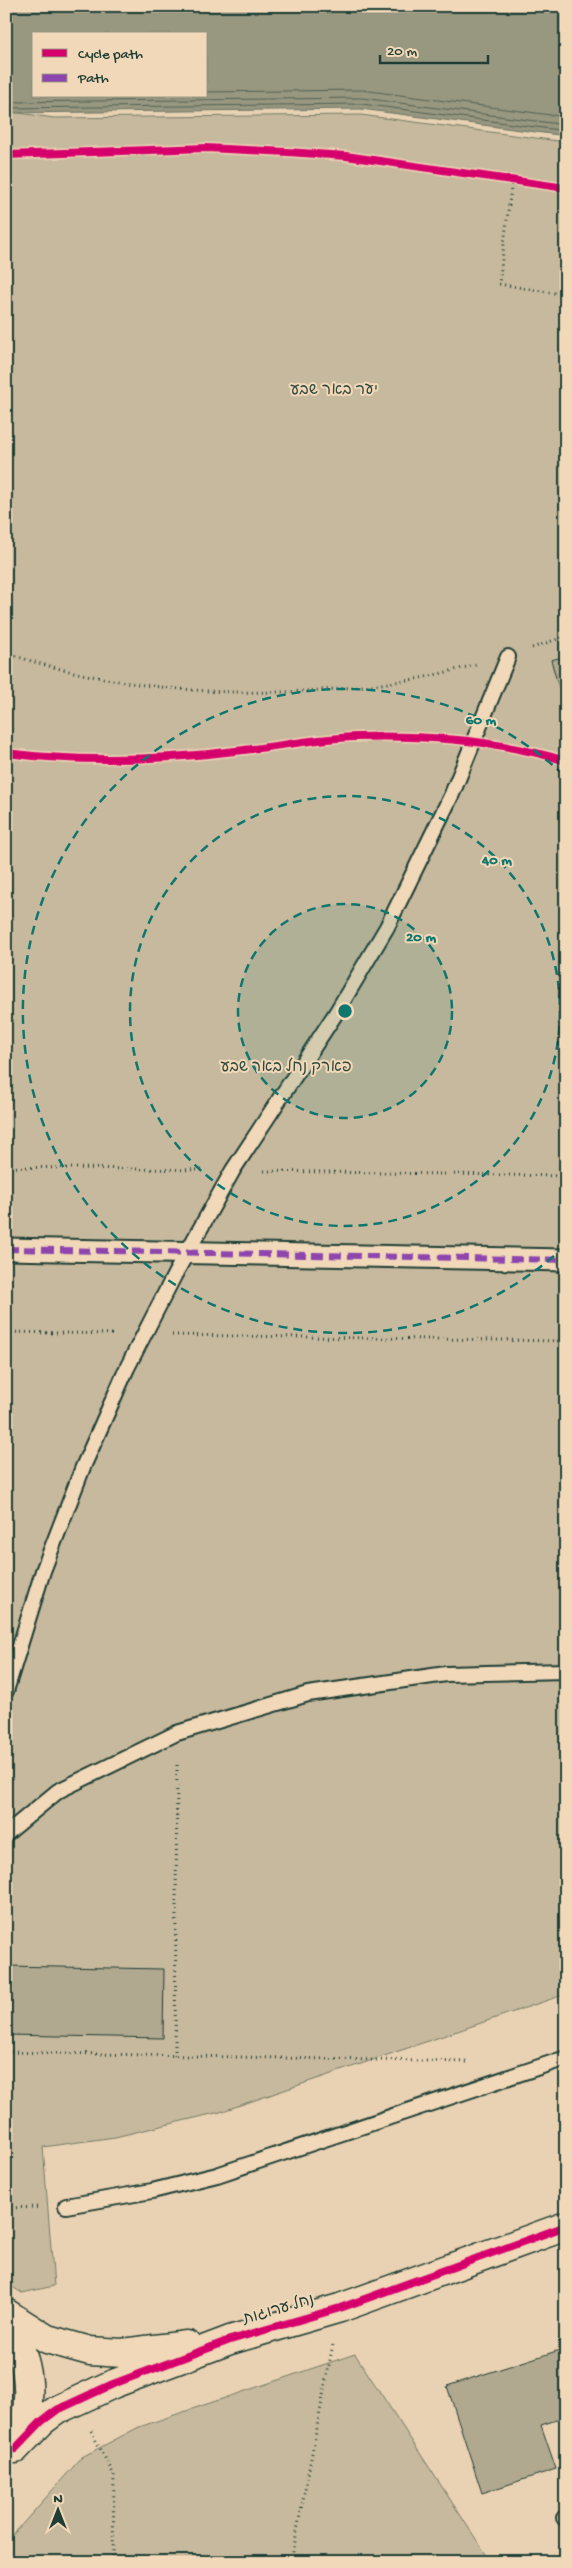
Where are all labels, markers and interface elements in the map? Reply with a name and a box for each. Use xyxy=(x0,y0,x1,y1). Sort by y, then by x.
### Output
legend xyxy=(32,32,208,98)
scale bar xyxy=(380,32,487,64)
text: 20 m xyxy=(387,43,417,61)
text: Cycle path xyxy=(78,46,143,64)
text: Path xyxy=(77,70,109,88)
park label: יער באר שבע xyxy=(290,382,378,401)
text: 60 m xyxy=(466,712,497,730)
text: 40 m xyxy=(481,852,512,870)
text: 20 m xyxy=(406,929,436,947)
centre of rings xyxy=(336,1002,354,1020)
park label: פארק נחל באר שבע xyxy=(220,1057,352,1078)
street label: נחל ערוגות xyxy=(240,2290,317,2330)
north arrow xyxy=(32,2486,82,2536)
text: N xyxy=(53,2491,63,2508)

